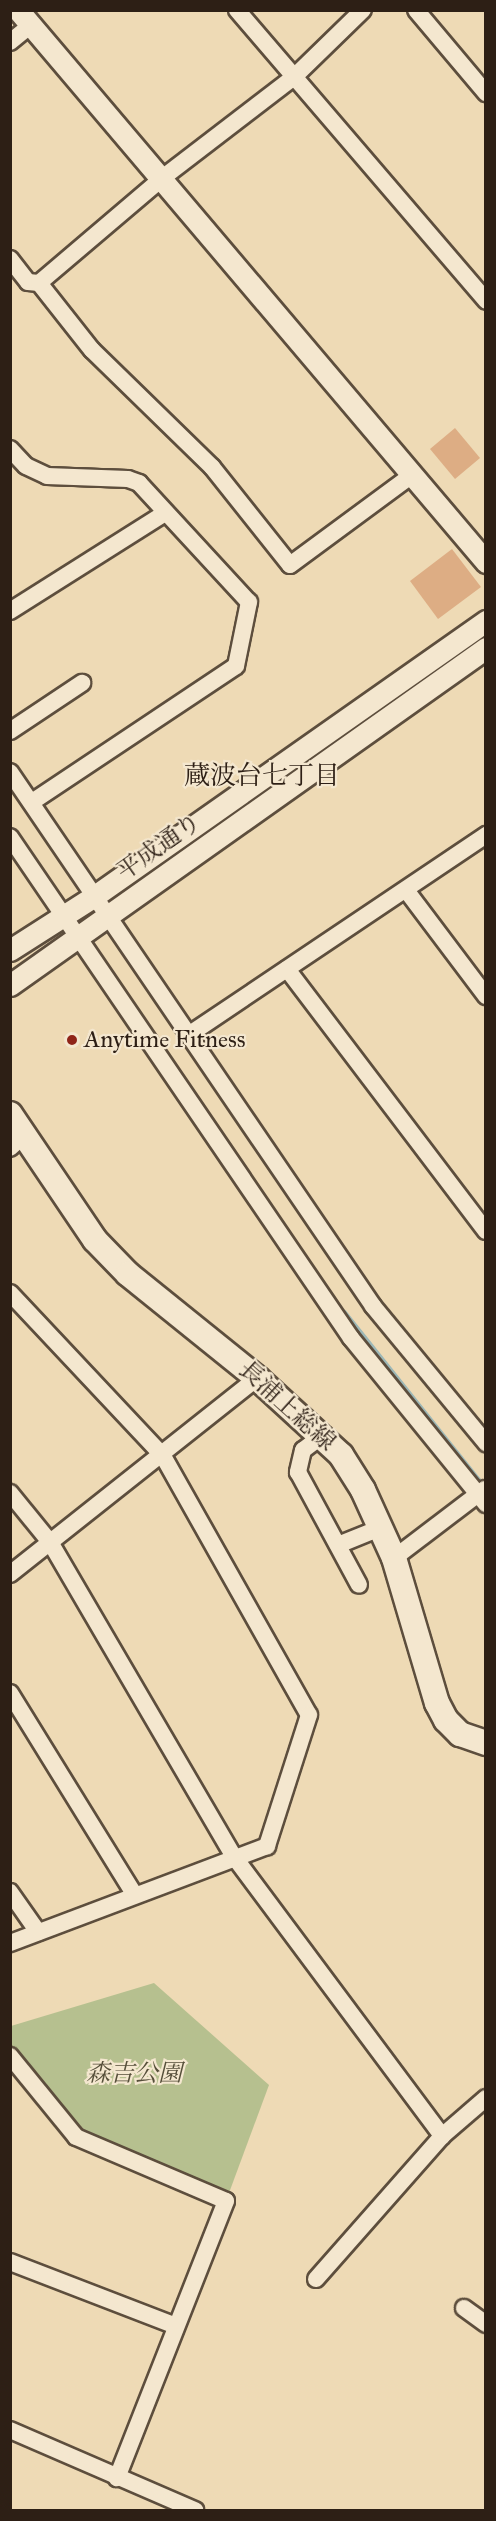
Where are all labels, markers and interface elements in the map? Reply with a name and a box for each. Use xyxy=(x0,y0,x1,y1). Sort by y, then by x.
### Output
district label: 蔵波台七丁目 xyxy=(184,760,340,792)
street label: 平成通り xyxy=(111,808,207,886)
place label: Anytime Fitness xyxy=(84,1026,245,1054)
marker: Anytime Fitness xyxy=(65,1033,79,1047)
street label: 長浦上総線 xyxy=(233,1355,341,1457)
park label: 森吉公園 xyxy=(86,2060,182,2088)

